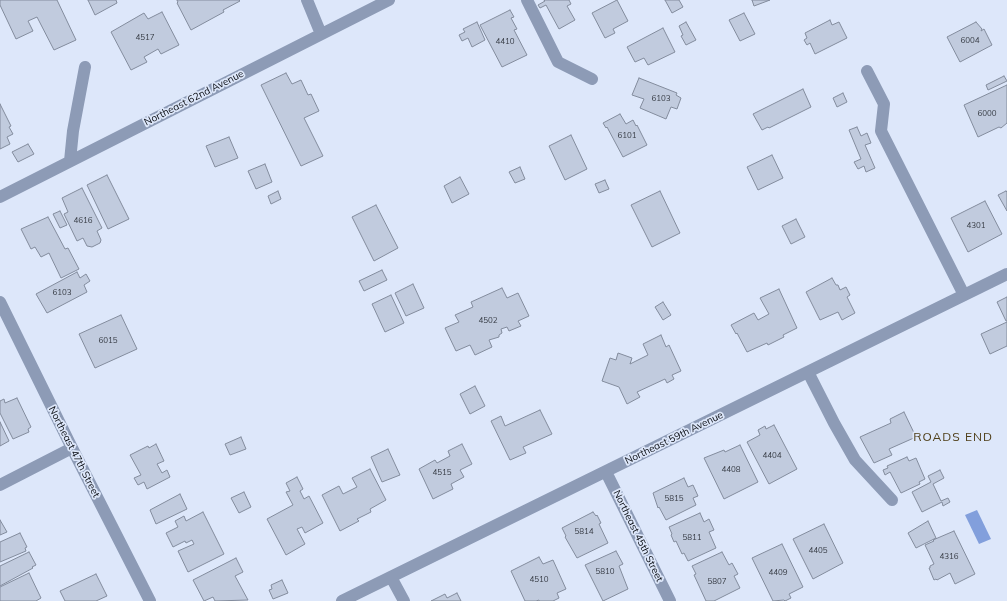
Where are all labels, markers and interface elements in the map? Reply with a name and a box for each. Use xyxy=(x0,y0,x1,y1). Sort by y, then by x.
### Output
house number: 4517 xyxy=(135,33,155,43)
house number: 6004 xyxy=(960,36,980,46)
house number: 4410 xyxy=(495,37,515,47)
street label: Northeast 62nd Avenue xyxy=(142,68,246,128)
house number: 6103 xyxy=(651,94,671,104)
house number: 6000 xyxy=(977,109,997,119)
house number: 6101 xyxy=(617,131,637,141)
house number: 4616 xyxy=(73,216,93,226)
house number: 4301 xyxy=(966,221,986,231)
house number: 6103 xyxy=(52,288,72,298)
house number: 4502 xyxy=(478,316,498,326)
house number: 6015 xyxy=(98,336,118,346)
street label: Northeast 47th Street xyxy=(46,404,102,500)
street label: Northeast 59th Avenue xyxy=(623,409,725,467)
district label: ROADS END xyxy=(913,430,993,444)
house number: 4404 xyxy=(762,451,782,461)
house number: 4408 xyxy=(721,465,741,475)
house number: 4515 xyxy=(432,468,452,478)
street label: Northeast 45th Street xyxy=(611,488,665,584)
house number: 5815 xyxy=(664,494,684,504)
house number: 5814 xyxy=(574,527,594,537)
house number: 5811 xyxy=(682,533,702,543)
house number: 4405 xyxy=(808,546,828,556)
house number: 4316 xyxy=(939,552,959,562)
house number: 5810 xyxy=(595,567,615,577)
house number: 4409 xyxy=(768,568,788,578)
house number: 4510 xyxy=(529,575,549,585)
house number: 5807 xyxy=(707,577,727,587)

